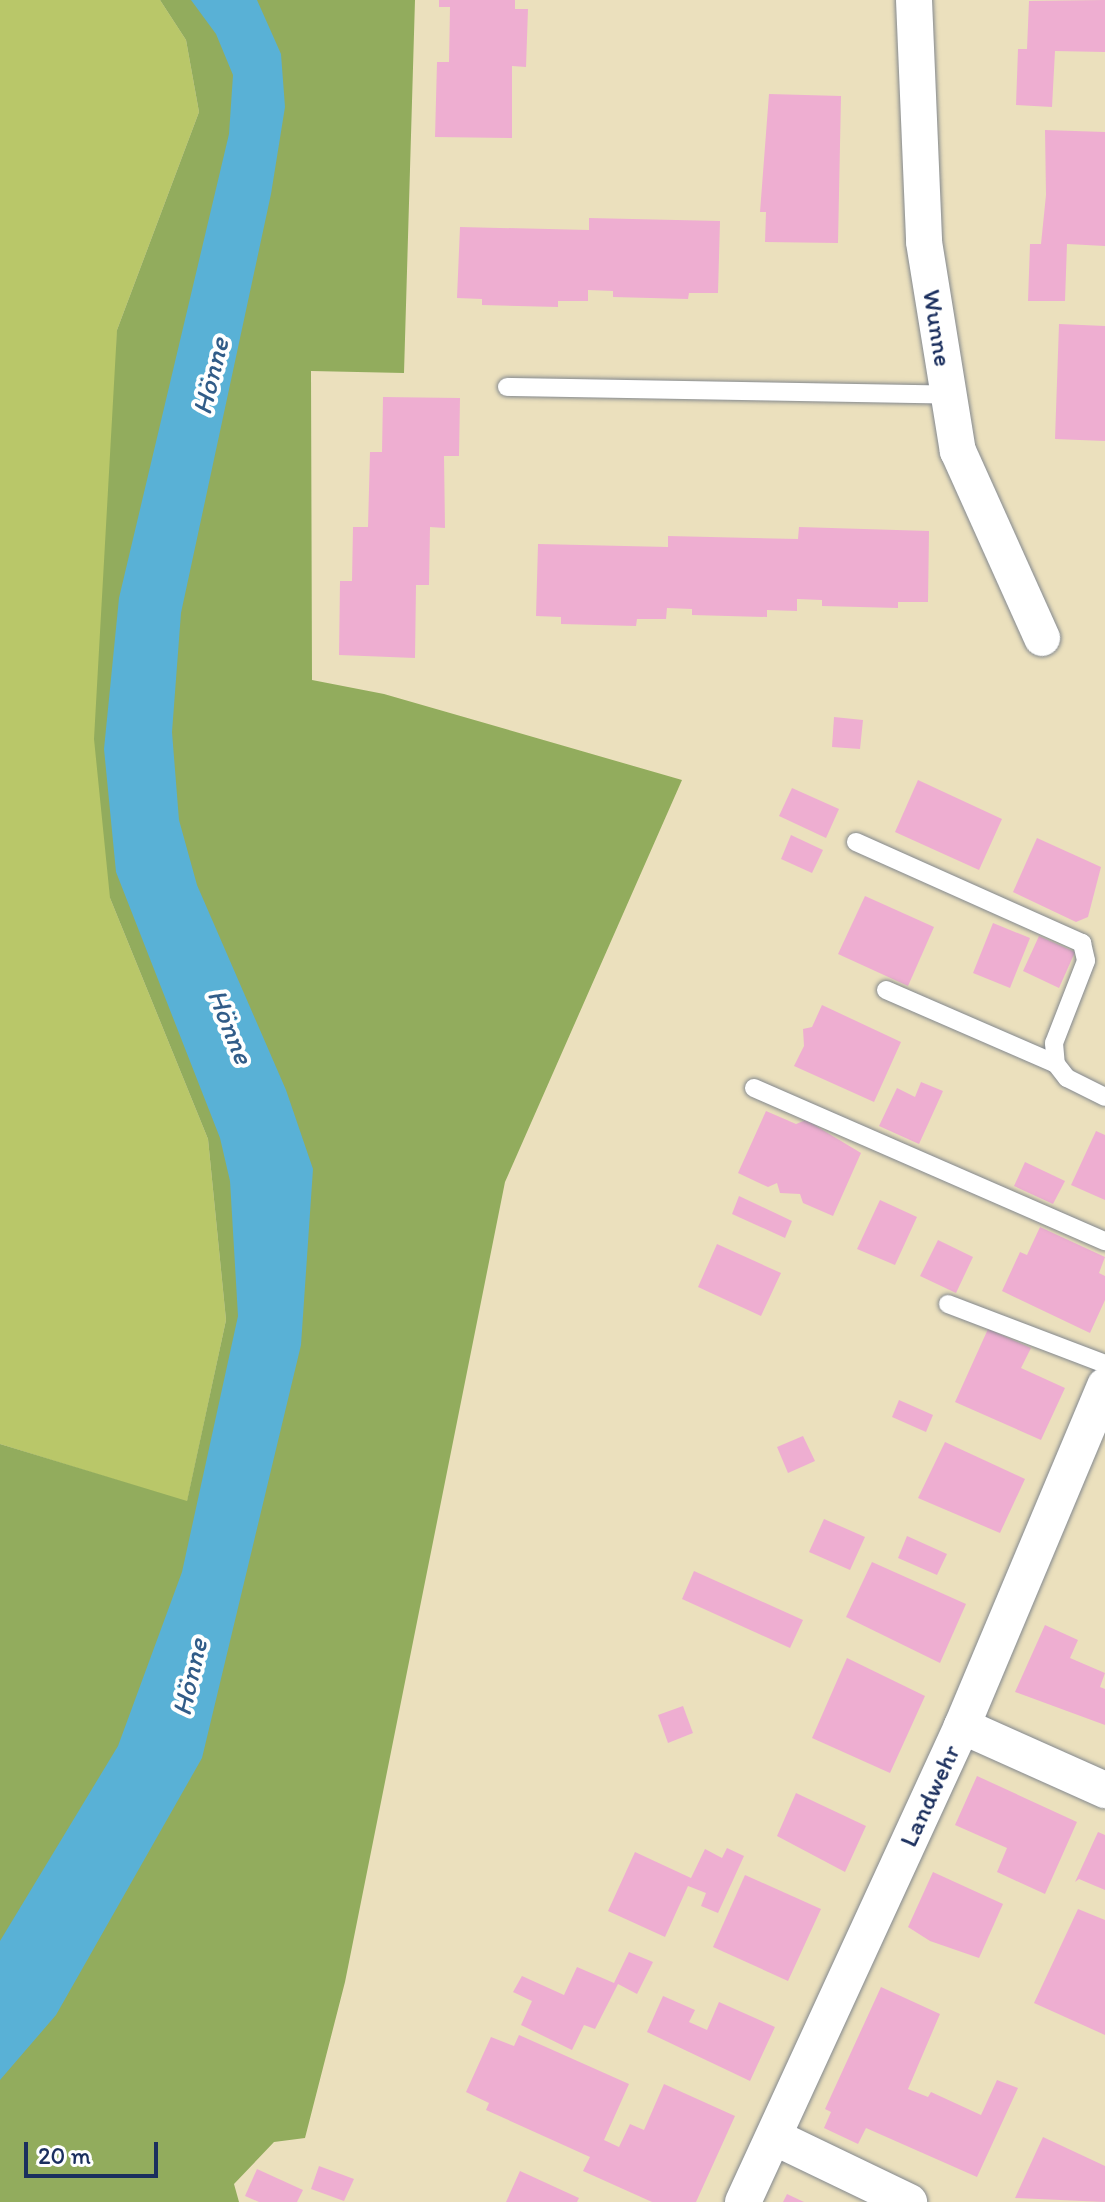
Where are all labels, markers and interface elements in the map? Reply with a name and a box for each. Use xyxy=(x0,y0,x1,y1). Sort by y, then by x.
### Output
street label: Wunne xyxy=(916,287,958,369)
water label: Hönne xyxy=(184,334,236,418)
water label: Hönne xyxy=(201,984,261,1068)
water label: Hönne xyxy=(164,1635,214,1719)
street label: Landwehr xyxy=(893,1740,967,1852)
scale bar xyxy=(28,2126,162,2176)
text: 20 m xyxy=(38,2141,91,2170)

